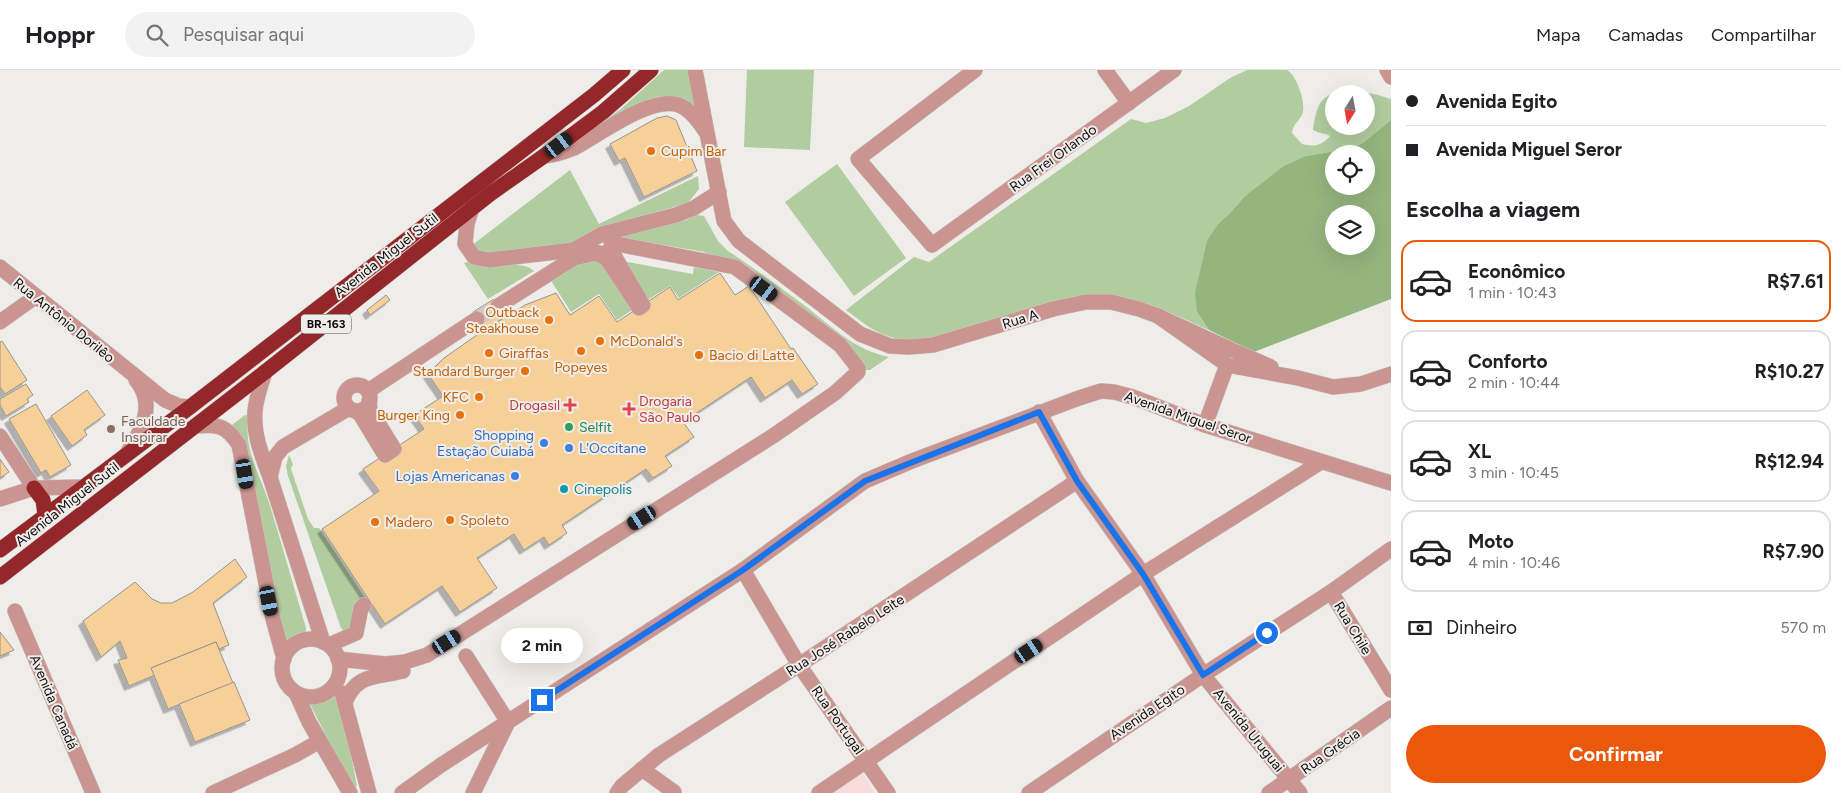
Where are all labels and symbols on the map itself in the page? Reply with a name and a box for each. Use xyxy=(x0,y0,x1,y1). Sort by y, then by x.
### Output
north arrow xyxy=(1325,85,1375,135)
street label: Rua Frei Orlando xyxy=(1006,121,1100,196)
car xyxy=(542,130,575,160)
place label: Cupim Bar xyxy=(661,143,726,160)
marker: Cupim Bar xyxy=(645,145,657,157)
street label: Avenida Miguel Sutil xyxy=(331,210,442,301)
street label: Rua Antônio Dorilêo xyxy=(10,274,118,366)
car xyxy=(747,274,780,304)
place label: Outback Steakhouse xyxy=(466,304,539,337)
street label: Rua A xyxy=(1000,306,1041,333)
road number: BR-163 xyxy=(301,314,351,334)
marker: Outback Steakhouse xyxy=(543,314,555,326)
place label: McDonald's xyxy=(610,333,683,350)
marker: McDonald's xyxy=(594,335,606,347)
place label: Giraffas xyxy=(499,345,549,362)
marker: Popeyes xyxy=(575,345,587,357)
marker: Giraffas xyxy=(483,347,495,359)
place label: Bacio di Latte xyxy=(709,347,795,364)
marker: Bacio di Latte xyxy=(693,349,705,361)
place label: Popeyes xyxy=(554,359,608,376)
place label: Standard Burger xyxy=(413,363,515,380)
marker: Standard Burger xyxy=(519,365,531,377)
street label: Avenida Miguel Seror xyxy=(1122,388,1254,447)
place label: KFC xyxy=(443,389,469,406)
marker: KFC xyxy=(473,391,485,403)
place label: Drogaria São Paulo xyxy=(639,393,700,426)
place label: Drogasil xyxy=(509,397,560,414)
marker: Drogasil xyxy=(564,399,576,411)
marker: Drogaria São Paulo xyxy=(623,403,635,415)
place label: Burger King xyxy=(377,407,450,424)
marker: Burger King xyxy=(454,409,466,421)
place label: Faculdade Inspirar xyxy=(121,413,186,446)
place label: Selfit xyxy=(579,419,612,436)
marker: Selfit xyxy=(563,421,575,433)
marker: Faculdade Inspirar xyxy=(105,423,117,435)
place label: Shopping Estação Cuiabá xyxy=(437,427,534,460)
marker: Shopping Estação Cuiabá xyxy=(538,437,550,449)
place label: L'Occitane xyxy=(579,440,647,457)
marker: L'Occitane xyxy=(563,442,575,454)
car xyxy=(235,458,254,490)
street label: Avenida Miguel Sutil xyxy=(12,459,123,550)
place label: Lojas Americanas xyxy=(396,468,505,485)
marker: Lojas Americanas xyxy=(509,470,521,482)
place label: Cinepolis xyxy=(574,481,632,498)
marker: Cinepolis xyxy=(558,483,570,495)
car xyxy=(625,504,658,532)
place label: Spoleto xyxy=(460,512,509,529)
place label: Madero xyxy=(385,514,433,531)
marker: Spoleto xyxy=(444,514,456,526)
marker: Madero xyxy=(369,516,381,528)
car xyxy=(258,585,279,617)
street label: Rua José Rabelo Leite xyxy=(783,591,908,680)
street label: Rua Chile xyxy=(1330,599,1375,658)
route start xyxy=(1256,622,1278,644)
car xyxy=(430,628,463,656)
callout: 2 min xyxy=(501,628,583,662)
car xyxy=(1012,636,1045,666)
street label: Avenida Canadá xyxy=(26,652,81,752)
street label: Avenida Egito xyxy=(1106,681,1188,744)
street label: Rua Portugal xyxy=(808,683,867,758)
street label: Avenida Uruguai xyxy=(1210,685,1288,776)
route end xyxy=(531,689,553,711)
street label: Rua Grécia xyxy=(1297,725,1363,778)

